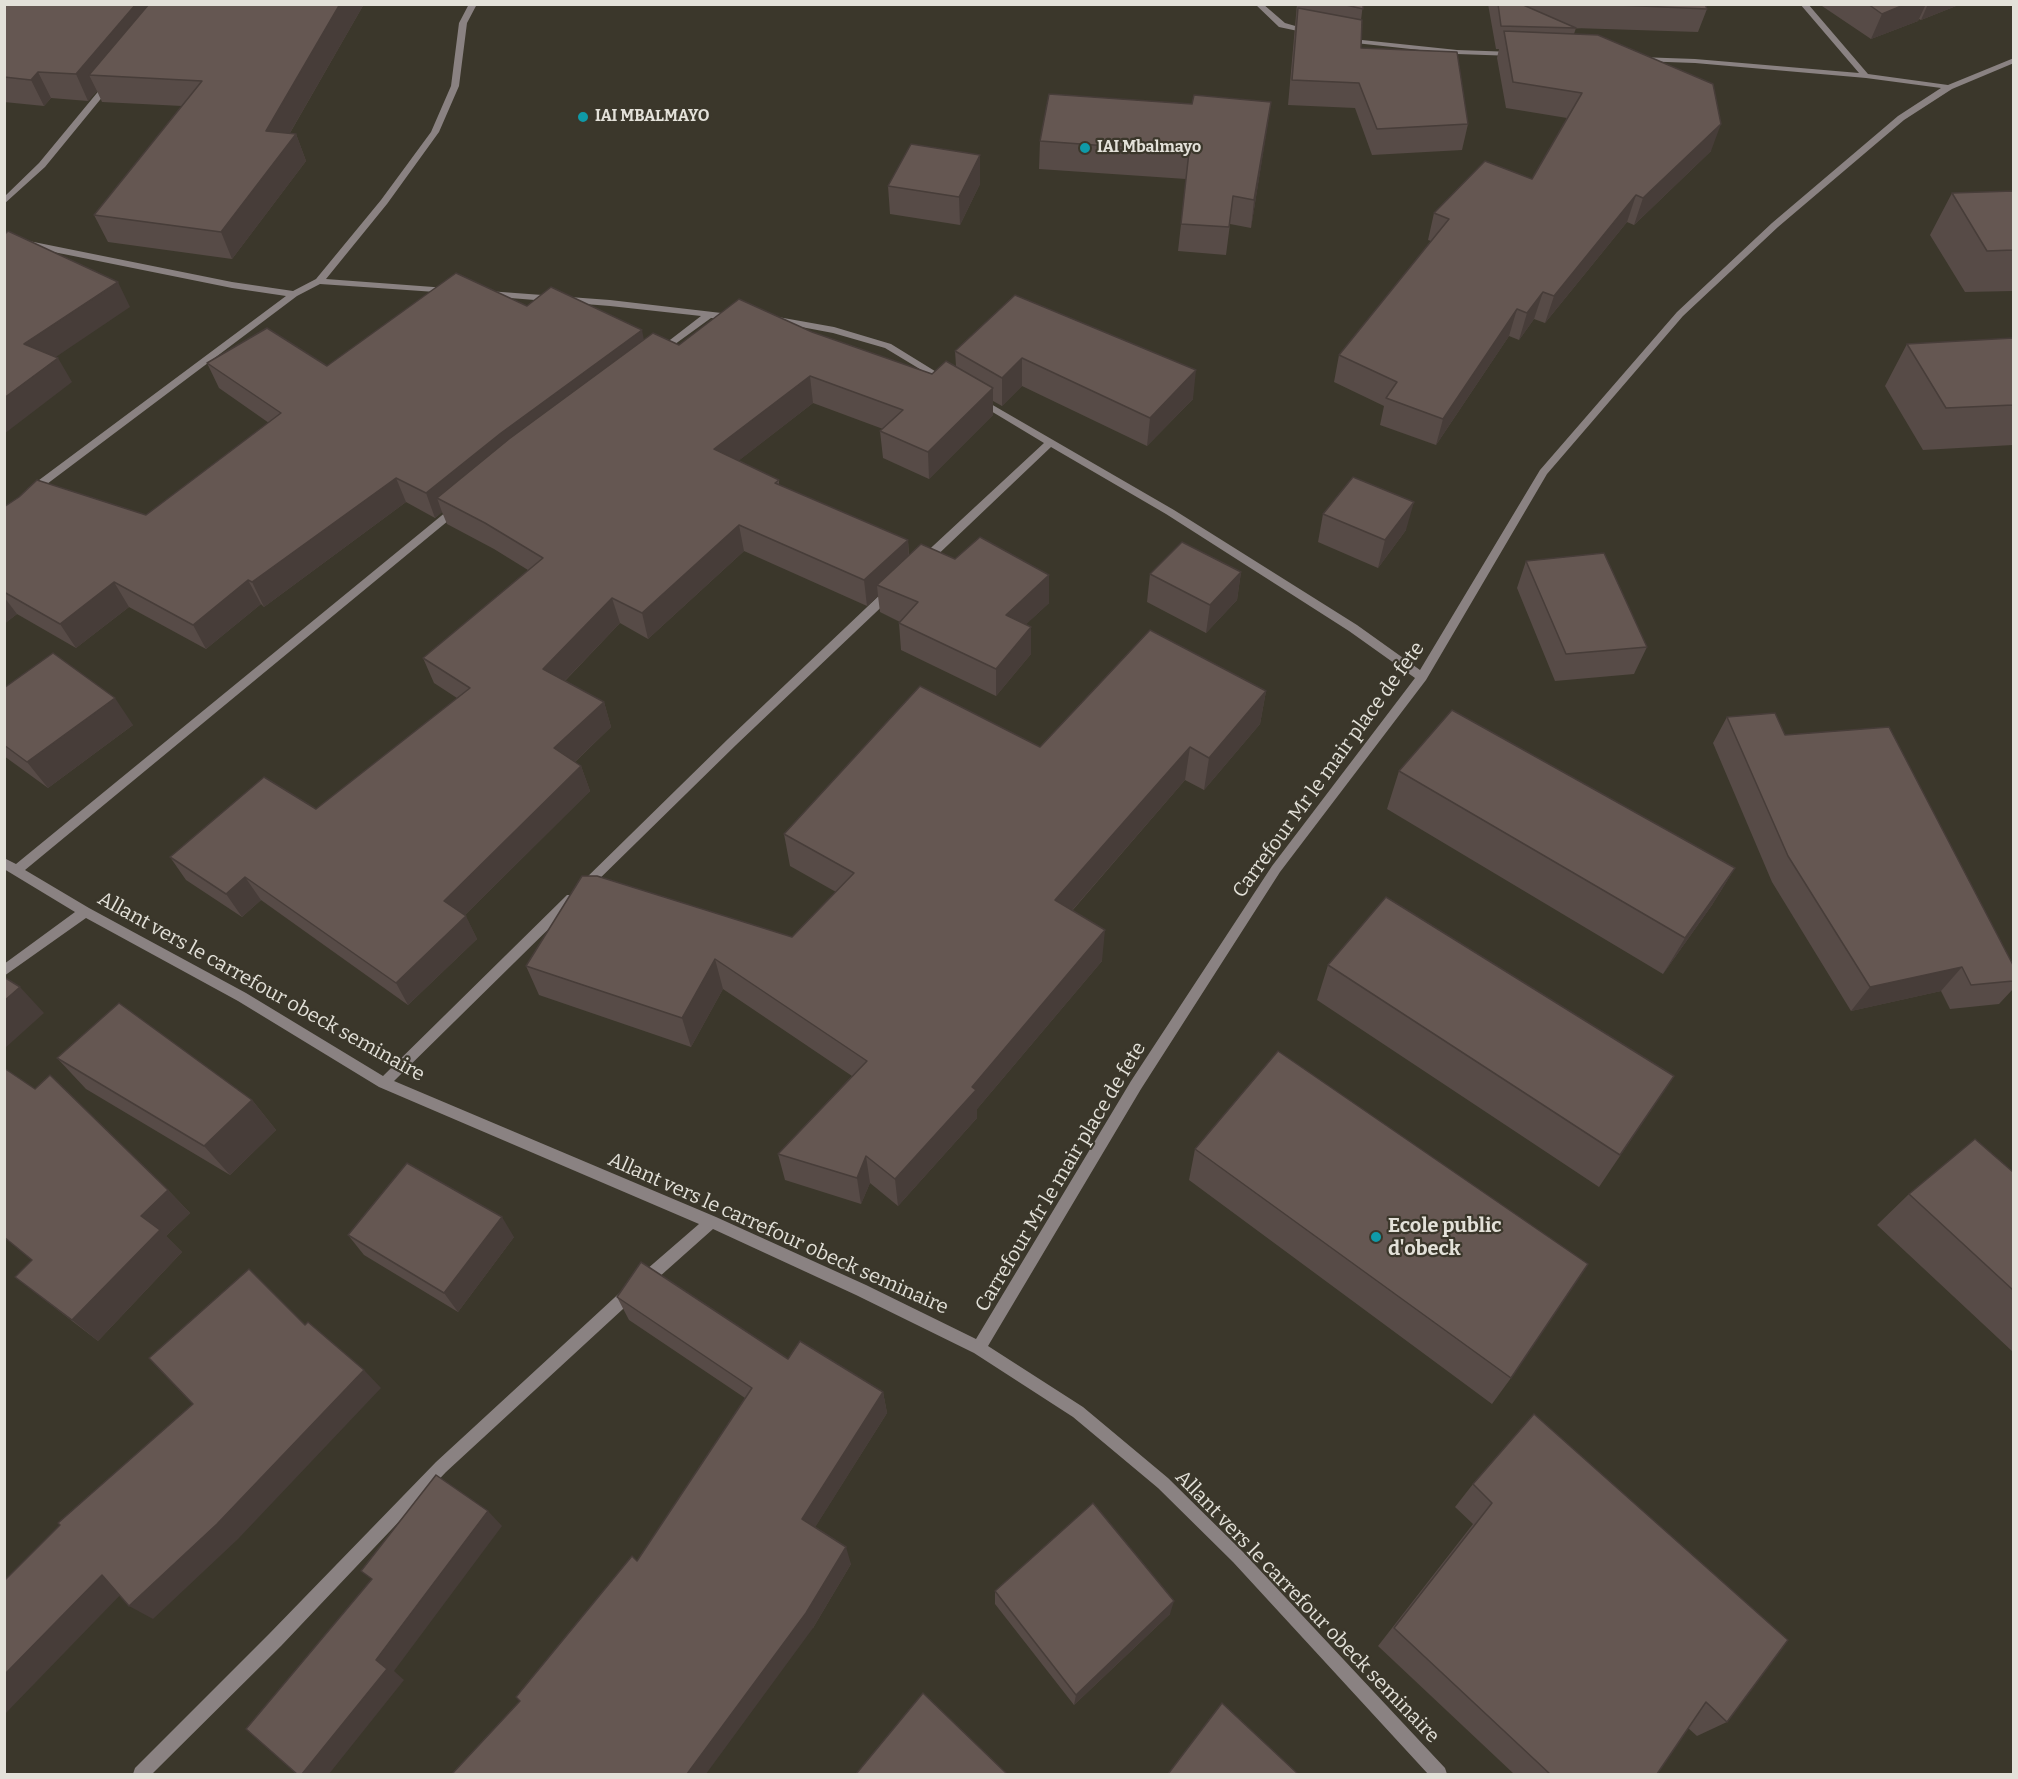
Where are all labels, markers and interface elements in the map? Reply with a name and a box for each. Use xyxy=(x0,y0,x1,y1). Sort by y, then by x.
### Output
place label: IAI MBALMAYO xyxy=(595,107,710,127)
marker: IAI MBALMAYO xyxy=(576,110,590,124)
place label: IAI Mbalmayo xyxy=(1097,138,1201,158)
marker: IAI Mbalmayo xyxy=(1078,141,1092,155)
street label: Carrefour Mr le mair place de fete xyxy=(1228,637,1430,903)
street label: Allant vers le carrefour obeck seminaire xyxy=(93,887,429,1087)
street label: Carrefour Mr le mair place de fete xyxy=(971,1038,1151,1316)
street label: Allant vers le carrefour obeck seminaire xyxy=(604,1148,952,1320)
place label: Ecole public d'obeck xyxy=(1388,1214,1502,1261)
marker: Ecole public d'obeck xyxy=(1369,1230,1383,1244)
street label: Allant vers le carrefour obeck seminaire xyxy=(1170,1466,1444,1748)

